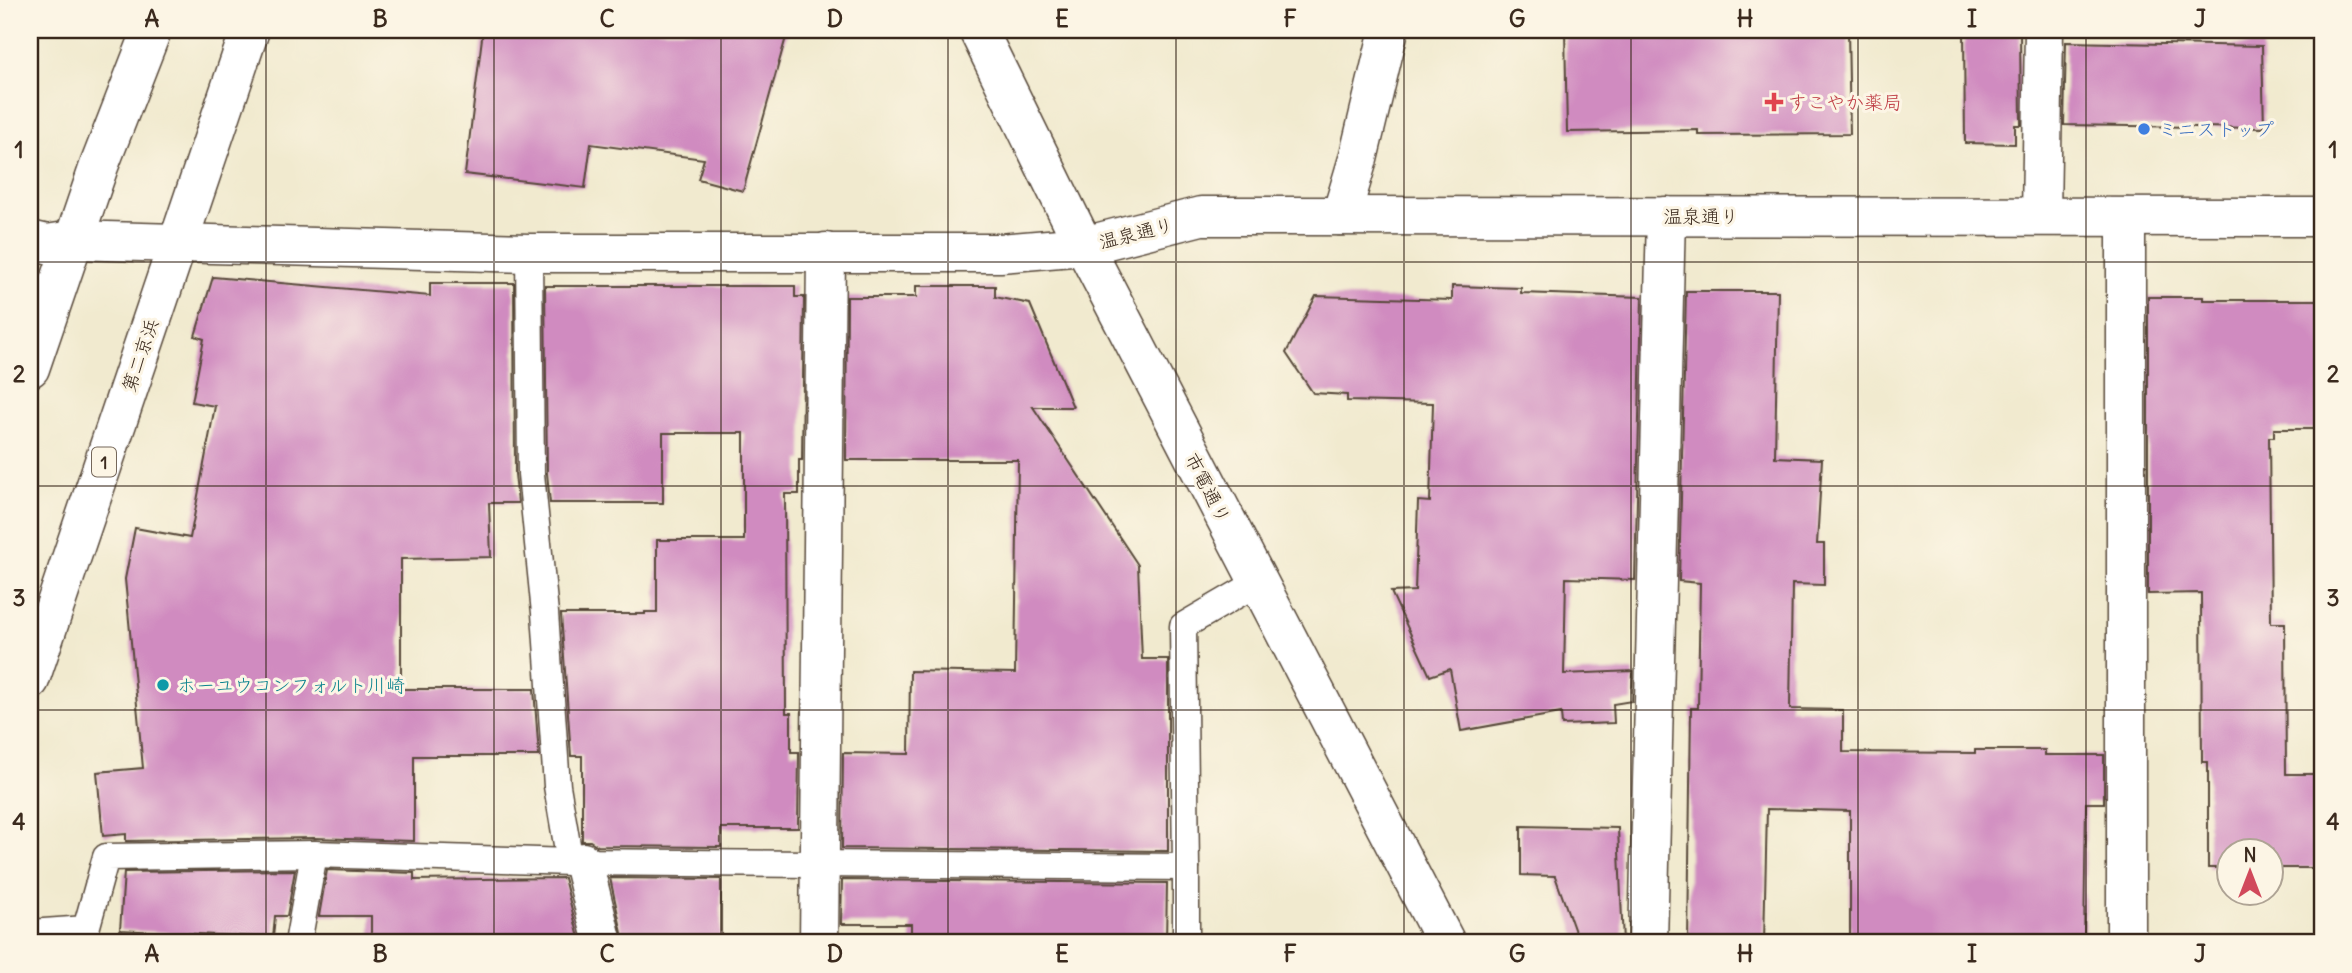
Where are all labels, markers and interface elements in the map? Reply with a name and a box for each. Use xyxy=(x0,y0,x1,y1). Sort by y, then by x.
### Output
text: A xyxy=(145,4,160,33)
text: B xyxy=(372,4,388,33)
text: C xyxy=(599,4,615,33)
text: D xyxy=(827,4,843,33)
text: E xyxy=(1055,4,1069,33)
text: F xyxy=(1283,4,1297,33)
text: G xyxy=(1509,4,1525,33)
text: H xyxy=(1737,4,1753,33)
text: I xyxy=(1967,4,1977,33)
text: J xyxy=(2194,4,2206,33)
place label: すこやか薬局 xyxy=(1788,90,1902,114)
marker: すこやか薬局 xyxy=(1766,94,1782,110)
place label: ミニストップ xyxy=(2158,117,2274,141)
marker: ミニストップ xyxy=(2136,121,2152,137)
text: 1 xyxy=(14,135,24,164)
text: 1 xyxy=(2328,135,2338,164)
street label: 温泉通り xyxy=(1663,204,1739,228)
street label: 温泉通り xyxy=(1096,212,1176,254)
street label: 第二京浜 xyxy=(116,315,164,395)
text: 2 xyxy=(13,359,26,388)
text: 2 xyxy=(2327,359,2340,388)
road number: 1 xyxy=(92,448,116,476)
street label: 市電通り xyxy=(1180,449,1236,527)
text: 3 xyxy=(12,583,26,612)
text: 3 xyxy=(2326,583,2340,612)
place label: ホーユウコンフォルト川崎 xyxy=(177,673,405,697)
marker: ホーユウコンフォルト川崎 xyxy=(155,677,171,693)
text: 4 xyxy=(12,807,26,836)
text: 4 xyxy=(2326,807,2340,836)
north arrow xyxy=(2216,836,2286,906)
text: N xyxy=(2243,843,2257,867)
text: A xyxy=(145,939,160,968)
text: B xyxy=(372,939,388,968)
text: C xyxy=(599,939,615,968)
text: D xyxy=(827,939,843,968)
text: E xyxy=(1055,939,1069,968)
text: F xyxy=(1283,939,1297,968)
text: G xyxy=(1509,939,1525,968)
text: H xyxy=(1737,939,1753,968)
text: I xyxy=(1967,939,1977,968)
text: J xyxy=(2194,939,2206,968)

